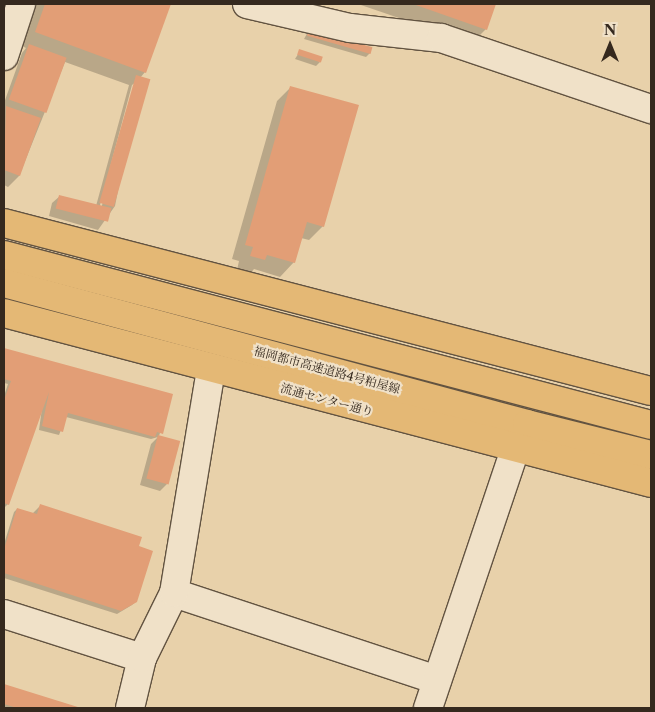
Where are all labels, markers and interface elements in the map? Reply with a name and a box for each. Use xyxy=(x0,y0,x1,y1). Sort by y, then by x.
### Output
north arrow xyxy=(585,20,635,70)
text: N xyxy=(604,21,616,39)
street label: 福岡都市高速道路4号粕屋線 xyxy=(252,344,402,396)
street label: 流通センター通り xyxy=(279,381,375,419)

